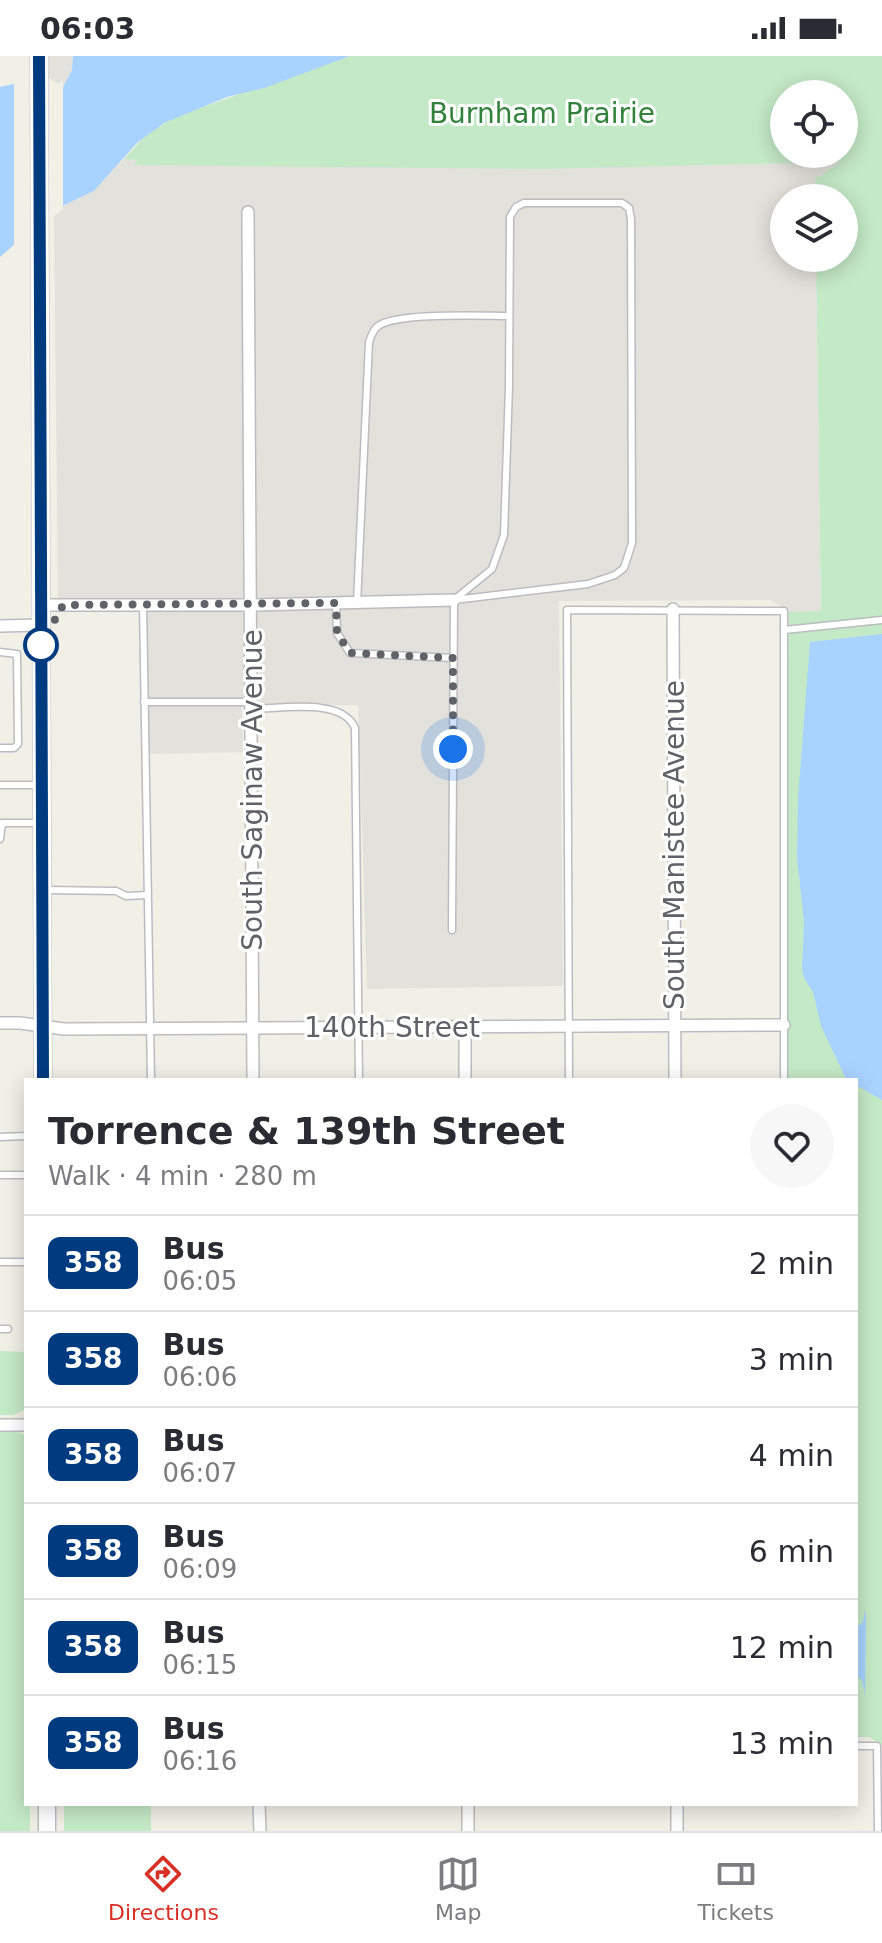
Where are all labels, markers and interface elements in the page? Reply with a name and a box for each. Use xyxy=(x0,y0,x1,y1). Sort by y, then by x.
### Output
text: 06:03 xyxy=(40,11,136,46)
map controls xyxy=(770,80,858,272)
button: locate xyxy=(770,80,858,168)
park label: Burnham Prairie xyxy=(429,97,655,130)
button: layers xyxy=(770,184,858,272)
unlabelled marker xyxy=(24,628,58,662)
street label: South Saginaw Avenue xyxy=(236,629,269,951)
street label: South Manistee Avenue xyxy=(658,680,691,1010)
your location xyxy=(433,729,473,769)
street label: 140th Street xyxy=(304,1011,480,1044)
button: heart xyxy=(750,1104,834,1188)
text: Torrence & 139th Street xyxy=(48,1109,565,1153)
text: Walk · 4 min · 280 m xyxy=(48,1161,317,1191)
text: Bus xyxy=(162,1231,225,1266)
text: 358 xyxy=(64,1246,122,1279)
text: 2 min xyxy=(749,1246,834,1281)
text: 06:05 xyxy=(162,1266,237,1296)
text: Bus xyxy=(162,1327,225,1362)
text: 358 xyxy=(64,1342,122,1375)
text: 3 min xyxy=(749,1342,834,1377)
text: 06:06 xyxy=(162,1362,237,1392)
text: Bus xyxy=(162,1423,225,1458)
text: 358 xyxy=(64,1438,122,1471)
text: 4 min xyxy=(749,1438,834,1473)
text: 06:07 xyxy=(162,1458,237,1488)
text: Bus xyxy=(162,1519,225,1554)
text: 358 xyxy=(64,1534,122,1567)
text: 6 min xyxy=(749,1534,834,1569)
text: 06:09 xyxy=(162,1554,237,1584)
text: Bus xyxy=(162,1615,225,1650)
text: 358 xyxy=(64,1630,122,1663)
text: 12 min xyxy=(730,1630,834,1665)
text: 06:15 xyxy=(162,1650,237,1680)
text: Bus xyxy=(162,1711,225,1746)
text: 358 xyxy=(64,1726,122,1759)
text: 13 min xyxy=(730,1726,834,1761)
text: 06:16 xyxy=(162,1746,237,1776)
tab: Directions xyxy=(108,1852,219,1925)
tab: Map xyxy=(435,1852,481,1925)
tab: Tickets xyxy=(697,1852,774,1925)

